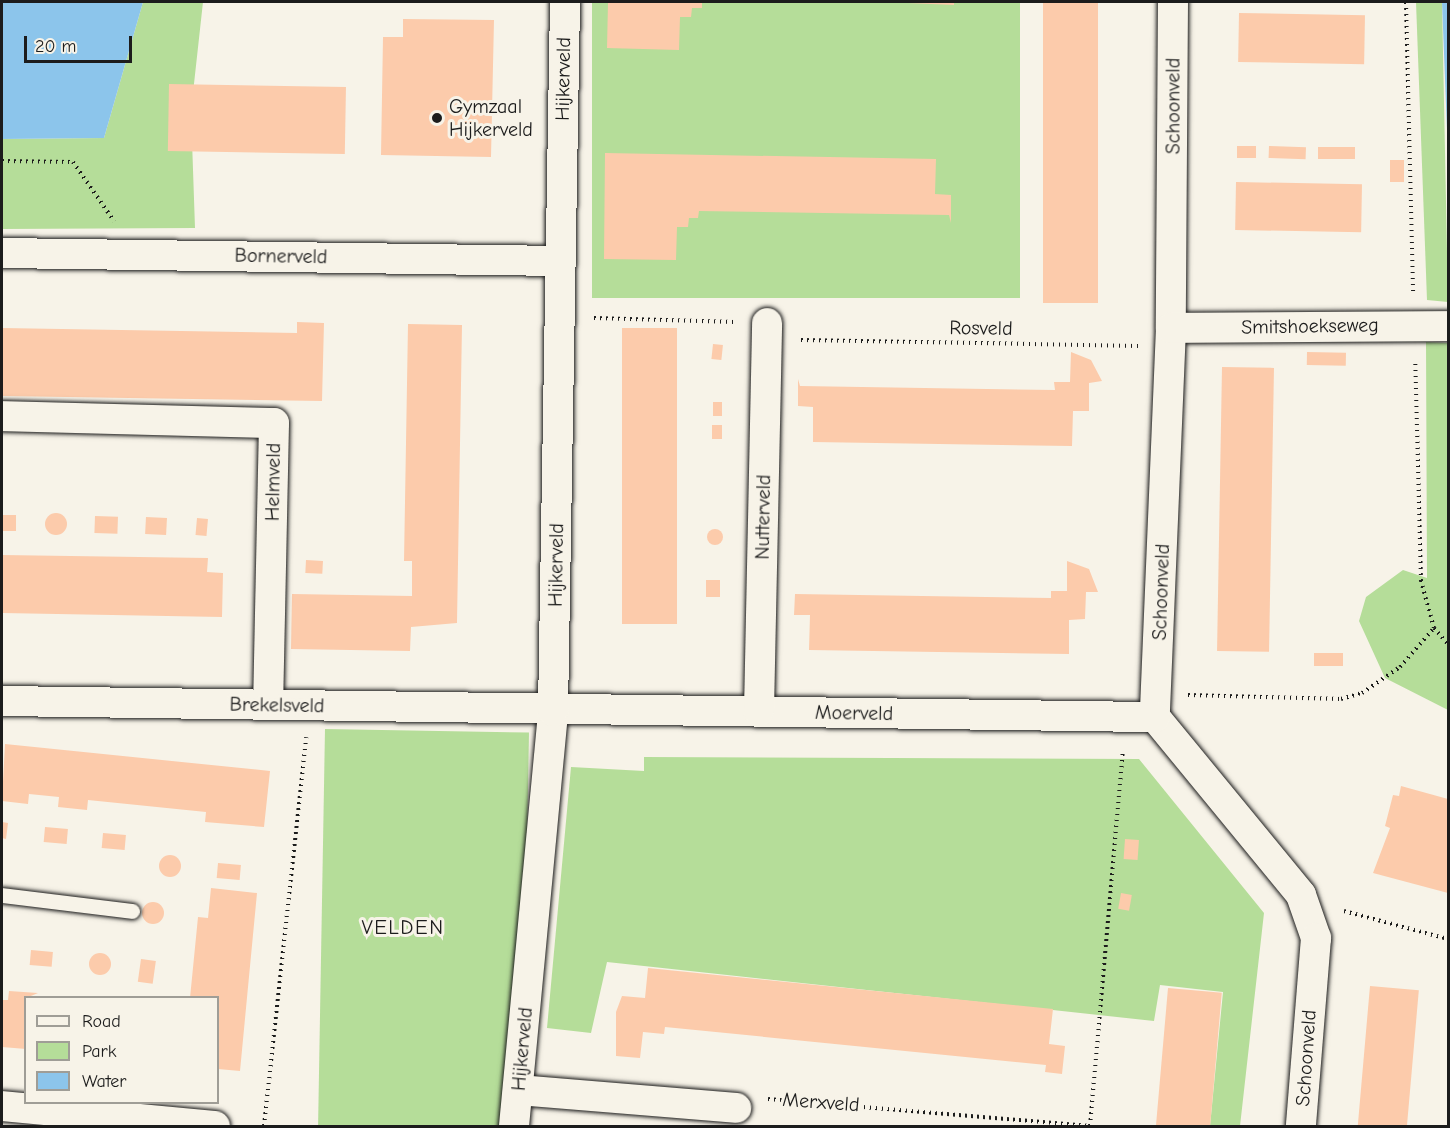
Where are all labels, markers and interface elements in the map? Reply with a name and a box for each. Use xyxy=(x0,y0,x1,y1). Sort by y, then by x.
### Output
scale bar xyxy=(27,24,135,62)
text: 20 m xyxy=(35,36,76,57)
street label: Hijkerveld xyxy=(550,37,576,121)
street label: Schoonveld xyxy=(1161,58,1185,154)
place label: Gymzaal Hijkerveld xyxy=(449,94,533,141)
marker: Gymzaal Hijkerveld xyxy=(430,111,444,125)
street label: Bornerveld xyxy=(234,243,328,269)
street label: Smitshoekseweg xyxy=(1241,313,1379,339)
street label: Rosveld xyxy=(949,315,1013,341)
street label: Helmveld xyxy=(260,443,286,521)
street label: Nutterveld xyxy=(750,474,776,560)
street label: Hijkerveld xyxy=(543,523,569,607)
street label: Schoonveld xyxy=(1147,543,1175,641)
street label: Brekelsveld xyxy=(229,692,325,718)
street label: Moerveld xyxy=(815,700,893,726)
district label: VELDEN xyxy=(361,914,445,940)
legend xyxy=(24,996,219,1104)
street label: Hijkerveld xyxy=(506,1006,538,1092)
street label: Schoonveld xyxy=(1291,1009,1321,1107)
text: Road xyxy=(82,1011,121,1032)
text: Park xyxy=(82,1041,116,1062)
text: Water xyxy=(82,1071,126,1092)
street label: Merxveld xyxy=(782,1087,860,1117)

